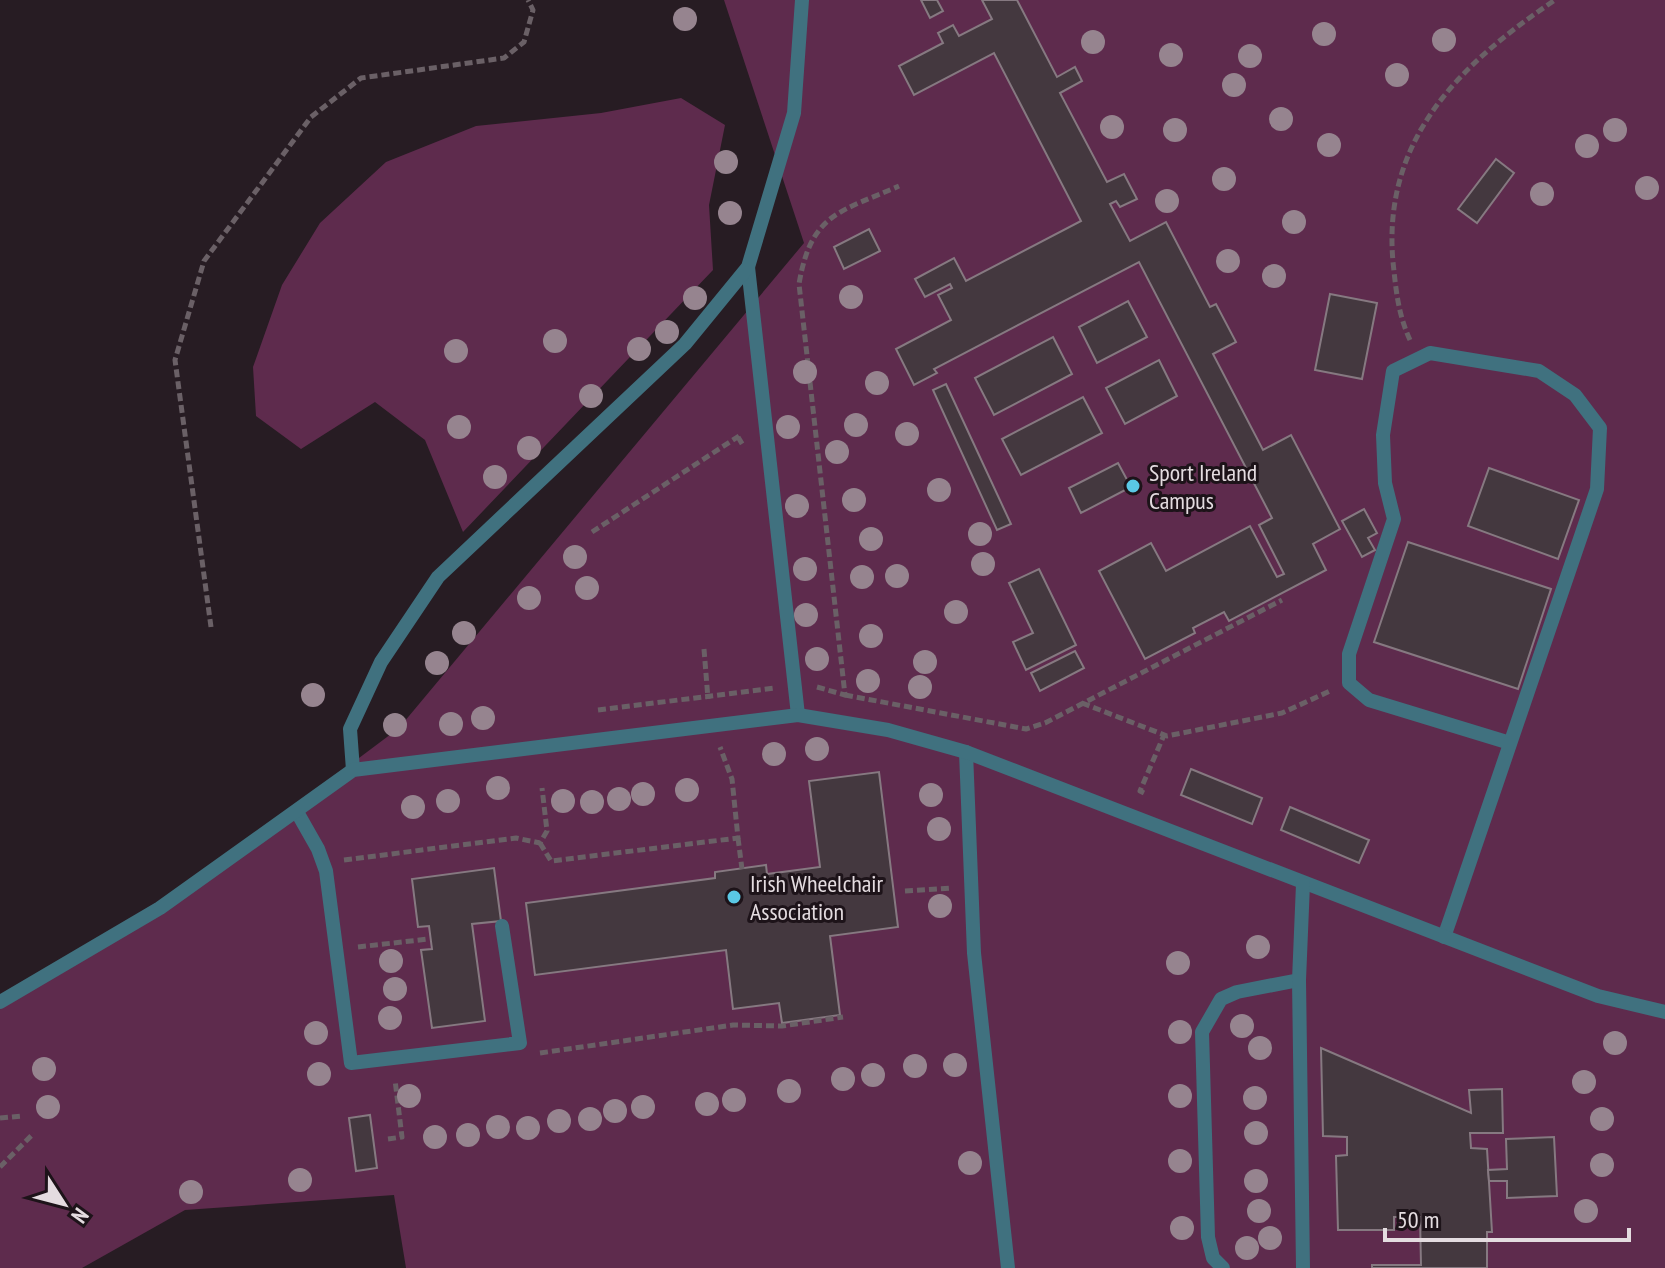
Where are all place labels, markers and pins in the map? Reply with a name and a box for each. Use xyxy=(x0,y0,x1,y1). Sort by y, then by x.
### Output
place label: Sport Ireland Campus xyxy=(1149,457,1257,516)
marker: Sport Ireland Campus xyxy=(1124,477,1142,495)
place label: Irish Wheelchair Association xyxy=(750,868,884,927)
marker: Irish Wheelchair Association xyxy=(725,888,743,906)

